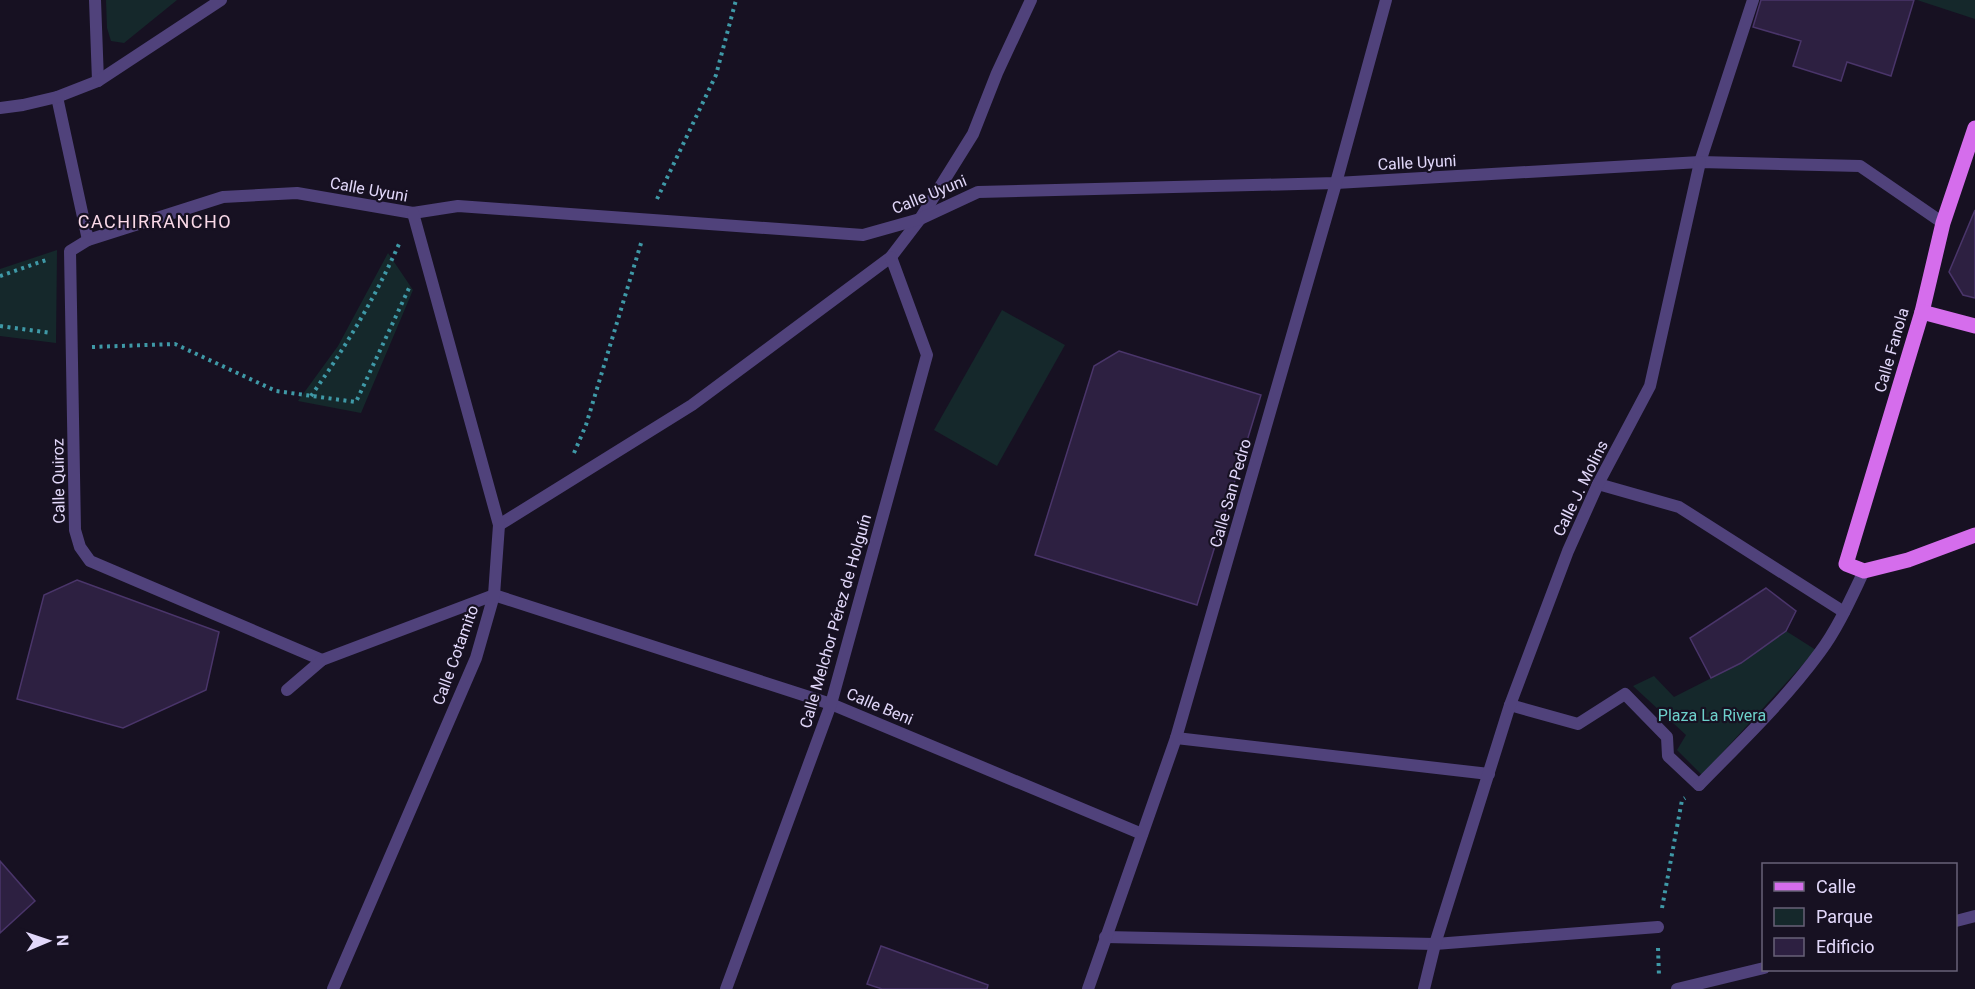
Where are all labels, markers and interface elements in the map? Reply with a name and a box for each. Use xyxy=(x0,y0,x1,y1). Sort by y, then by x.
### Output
street label: Calle Uyuni xyxy=(1377,151,1457,174)
street label: Calle Uyuni xyxy=(889,171,969,218)
street label: Calle Uyuni xyxy=(328,173,409,206)
district label: CACHIRRANCHO xyxy=(78,211,232,232)
street label: Calle Fanola xyxy=(1870,306,1913,395)
street label: Calle San Pedro xyxy=(1206,437,1255,550)
street label: Calle J. Molins xyxy=(1549,437,1612,539)
street label: Calle Quiroz xyxy=(48,438,69,524)
street label: Calle Melchor Pérez de Holguín xyxy=(796,512,875,730)
street label: Calle Cotamito xyxy=(429,603,482,708)
street label: Calle Beni xyxy=(844,684,916,729)
park label: Plaza La Rivera xyxy=(1658,706,1766,725)
legend xyxy=(1762,863,1957,971)
text: Calle xyxy=(1816,876,1856,897)
text: Parque xyxy=(1816,906,1873,927)
north arrow xyxy=(18,911,78,971)
text: N xyxy=(53,935,72,946)
text: Edificio xyxy=(1816,936,1875,957)

